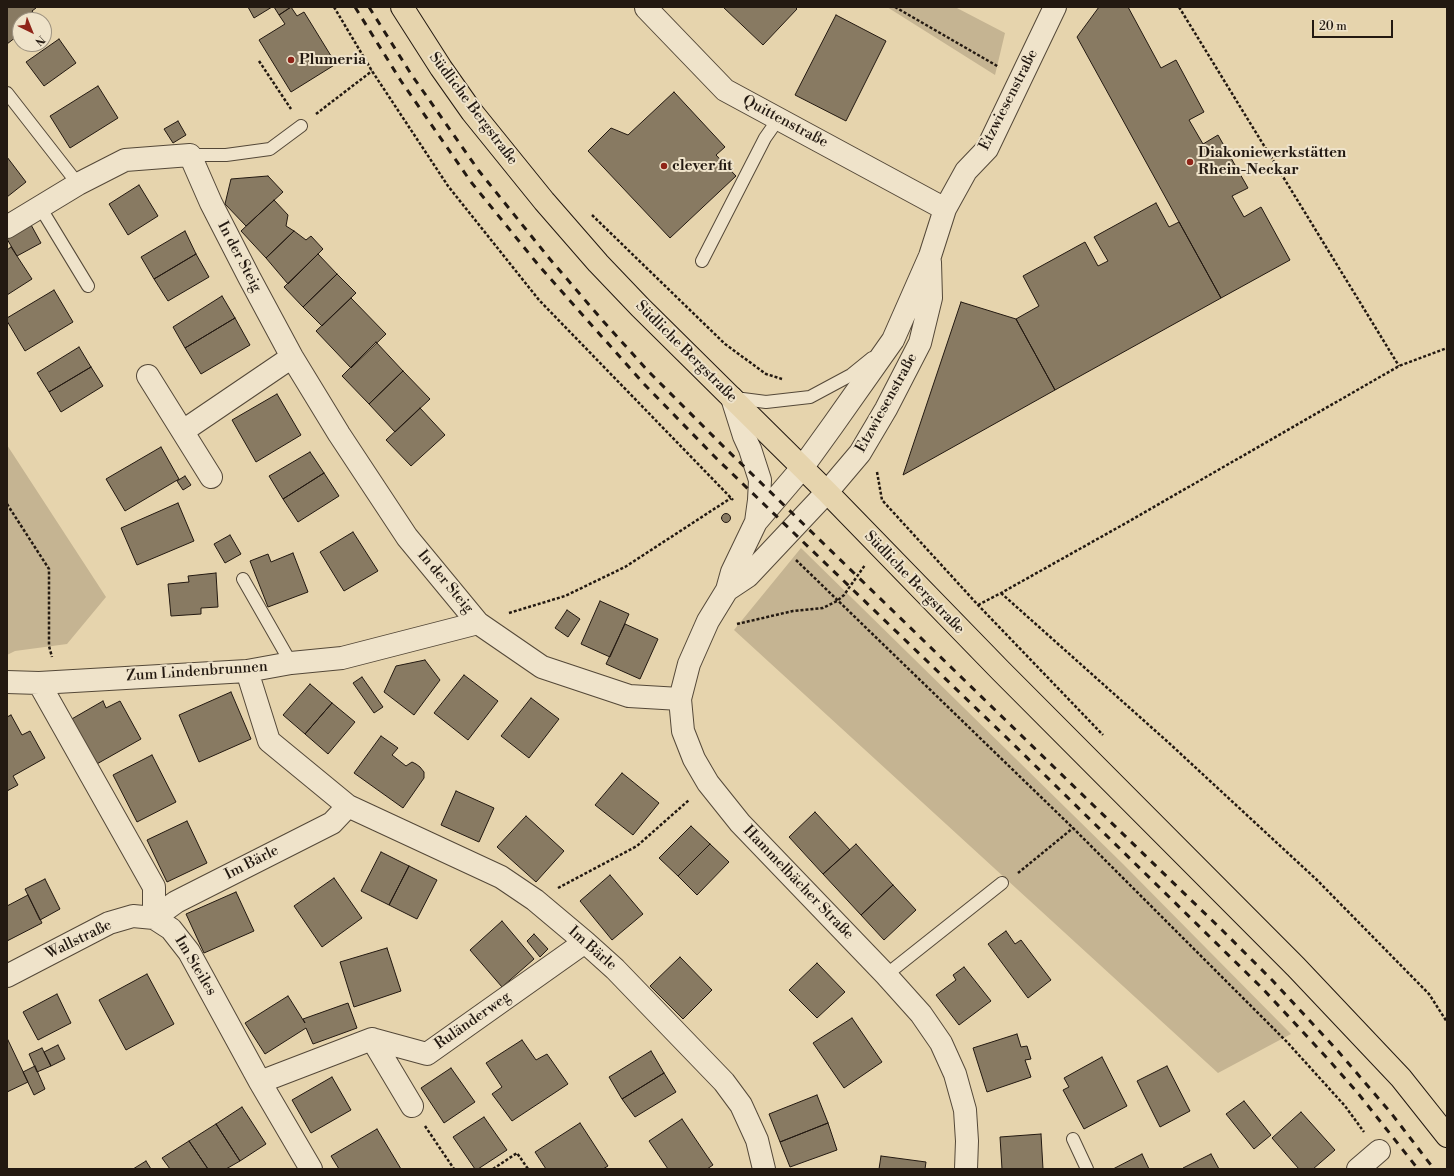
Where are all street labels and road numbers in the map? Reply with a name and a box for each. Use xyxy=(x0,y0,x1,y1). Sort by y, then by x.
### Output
street label: Etzwiesenstraße xyxy=(976,47,1042,153)
street label: Südliche Bergstraße xyxy=(425,49,521,169)
street label: Quittenstraße xyxy=(739,92,831,152)
street label: In der Steig xyxy=(213,219,265,295)
street label: Südliche Bergstraße xyxy=(631,297,741,407)
street label: Etzwiesenstraße xyxy=(852,350,922,456)
street label: Südliche Bergstraße xyxy=(860,528,968,638)
street label: In der Steig xyxy=(413,547,477,617)
street label: Zum Lindenbrunnen xyxy=(126,658,268,686)
street label: Hammelbächer Straße xyxy=(739,822,857,944)
street label: Im Bärle xyxy=(222,842,282,884)
street label: Wallstraße xyxy=(43,916,115,964)
street label: Im Bärle xyxy=(564,923,620,975)
street label: Im Steiles xyxy=(170,933,220,999)
street label: Ruländerweg xyxy=(432,988,514,1054)

